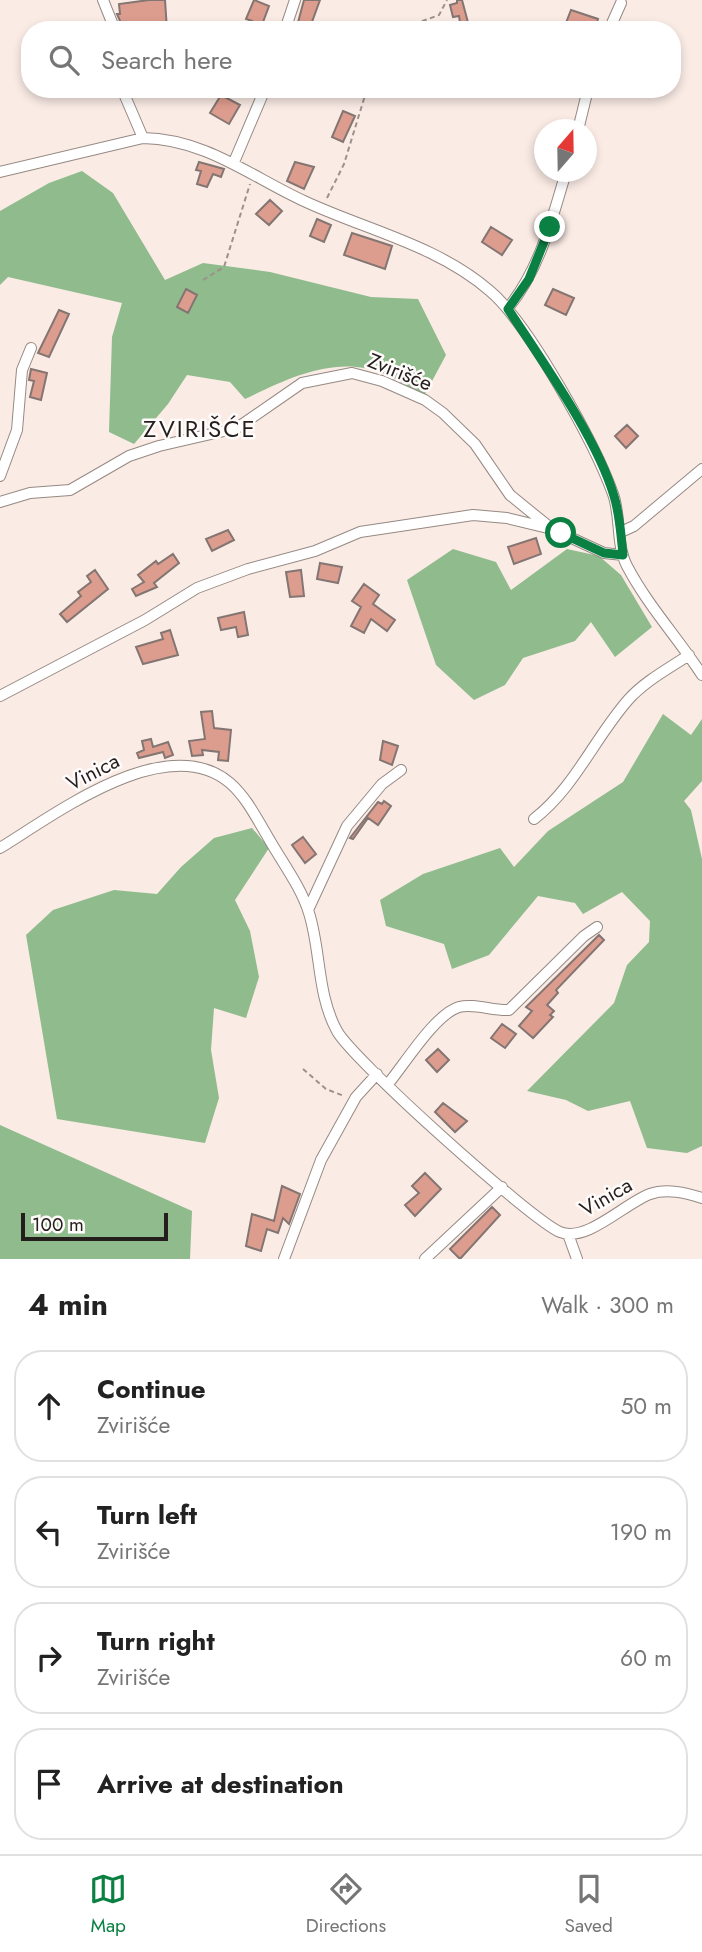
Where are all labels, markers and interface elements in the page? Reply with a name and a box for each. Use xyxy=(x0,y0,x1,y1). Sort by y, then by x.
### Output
search box xyxy=(21,21,681,98)
icon: search xyxy=(45,41,83,79)
text: Search here xyxy=(101,41,233,79)
north arrow xyxy=(534,119,597,182)
route end xyxy=(534,211,565,242)
street label: Zvirišće xyxy=(363,346,437,399)
district label: ZVIRIŠĆE xyxy=(143,411,257,446)
route start xyxy=(545,517,576,548)
street label: Vinica xyxy=(61,746,125,798)
street label: Vinica xyxy=(574,1170,638,1224)
scale bar xyxy=(21,1210,168,1242)
text: 100 m xyxy=(32,1211,84,1238)
text: 4 min xyxy=(28,1283,108,1326)
text: Walk · 300 m xyxy=(541,1288,674,1322)
text: Continue xyxy=(97,1370,206,1408)
icon: ahead xyxy=(30,1387,68,1425)
text: 50 m xyxy=(620,1389,672,1423)
text: Zvirišće xyxy=(97,1408,170,1442)
text: Turn left xyxy=(97,1496,197,1534)
icon: left xyxy=(30,1513,68,1551)
text: 190 m xyxy=(610,1515,672,1549)
text: Zvirišće xyxy=(97,1534,170,1568)
text: Turn right xyxy=(97,1622,215,1660)
icon: right xyxy=(30,1639,68,1677)
text: 60 m xyxy=(620,1641,672,1675)
text: Zvirišće xyxy=(97,1660,170,1694)
icon: arrive xyxy=(30,1765,68,1803)
text: Arrive at destination xyxy=(97,1765,344,1803)
tab: Map xyxy=(89,1870,127,1939)
tab: Directions xyxy=(306,1870,386,1939)
tab: Saved xyxy=(565,1870,613,1939)

